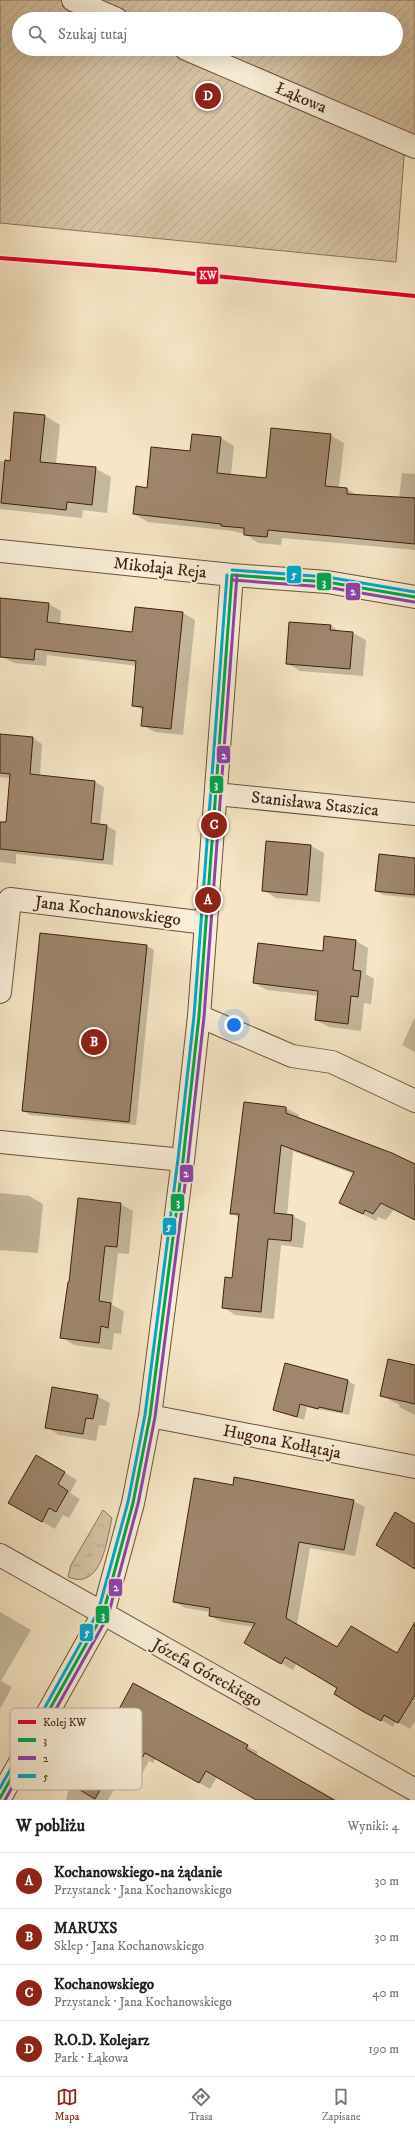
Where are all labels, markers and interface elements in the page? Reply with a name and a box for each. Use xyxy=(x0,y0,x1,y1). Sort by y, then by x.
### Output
search box xyxy=(12,12,403,56)
icon: search xyxy=(26,23,48,45)
text: Szukaj tutaj xyxy=(58,25,127,44)
street label: Łąkowa xyxy=(272,77,331,119)
pin: D xyxy=(195,81,221,111)
line badge: KW xyxy=(196,266,219,285)
text: KW xyxy=(199,269,218,283)
street label: Mikołaja Reja xyxy=(112,552,208,584)
line badge: 5 xyxy=(286,565,302,584)
text: 5 xyxy=(290,568,297,582)
line badge: 3 xyxy=(316,572,332,591)
text: 3 xyxy=(322,576,326,590)
line badge: 2 xyxy=(345,582,361,601)
text: 2 xyxy=(350,585,356,599)
line badge: 2 xyxy=(216,745,231,764)
text: 2 xyxy=(221,749,227,763)
line badge: 3 xyxy=(209,775,224,794)
text: 3 xyxy=(214,778,218,792)
street label: Stanisława Staszica xyxy=(250,786,381,822)
pin: C xyxy=(201,810,227,840)
pin: A xyxy=(195,885,221,915)
street label: Jana Kochanowskiego xyxy=(32,891,182,931)
your location xyxy=(224,1015,244,1035)
pin: B xyxy=(81,1027,107,1057)
line badge: 2 xyxy=(179,1164,194,1183)
text: 2 xyxy=(183,1167,189,1181)
line badge: 3 xyxy=(170,1193,185,1212)
text: 3 xyxy=(176,1196,180,1210)
line badge: 5 xyxy=(162,1217,177,1236)
text: 5 xyxy=(165,1220,172,1234)
street label: Hugona Kołłątaja xyxy=(221,1420,344,1464)
line badge: 2 xyxy=(108,1578,123,1597)
text: 2 xyxy=(113,1581,119,1595)
line badge: 3 xyxy=(95,1605,110,1624)
text: 3 xyxy=(101,1609,105,1623)
line badge: 5 xyxy=(79,1623,94,1642)
text: 5 xyxy=(83,1626,90,1640)
street label: Józefa Góreckiego xyxy=(146,1633,266,1712)
legend xyxy=(10,1708,142,1790)
text: Kolej KW xyxy=(43,1716,87,1730)
text: 3 xyxy=(43,1734,47,1748)
text: 2 xyxy=(43,1752,49,1766)
text: 5 xyxy=(43,1770,49,1784)
text: W pobliżu xyxy=(16,1815,85,1837)
text: Wyniki: 4 xyxy=(348,1818,399,1834)
text: Kochanowskiego-na żądanie xyxy=(54,1863,222,1882)
text: A xyxy=(25,1873,33,1889)
text: 30 m xyxy=(375,1873,399,1889)
text: Przystanek · Jana Kochanowskiego xyxy=(54,1882,232,1898)
text: MARUXS xyxy=(54,1919,117,1938)
text: B xyxy=(25,1929,33,1945)
text: 30 m xyxy=(375,1929,399,1945)
text: Sklep · Jana Kochanowskiego xyxy=(54,1938,204,1954)
text: Kochanowskiego xyxy=(54,1975,154,1994)
text: C xyxy=(25,1985,33,2001)
text: 40 m xyxy=(372,1985,399,2001)
text: Przystanek · Jana Kochanowskiego xyxy=(54,1994,232,2010)
text: R.O.D. Kolejarz xyxy=(54,2031,150,2050)
text: D xyxy=(24,2041,34,2057)
text: 190 m xyxy=(368,2041,399,2057)
text: Park · Łąkowa xyxy=(54,2050,128,2066)
tab: Mapa xyxy=(55,2086,79,2124)
tab: Trasa xyxy=(188,2086,213,2124)
tab: Zapisane xyxy=(322,2086,360,2124)

